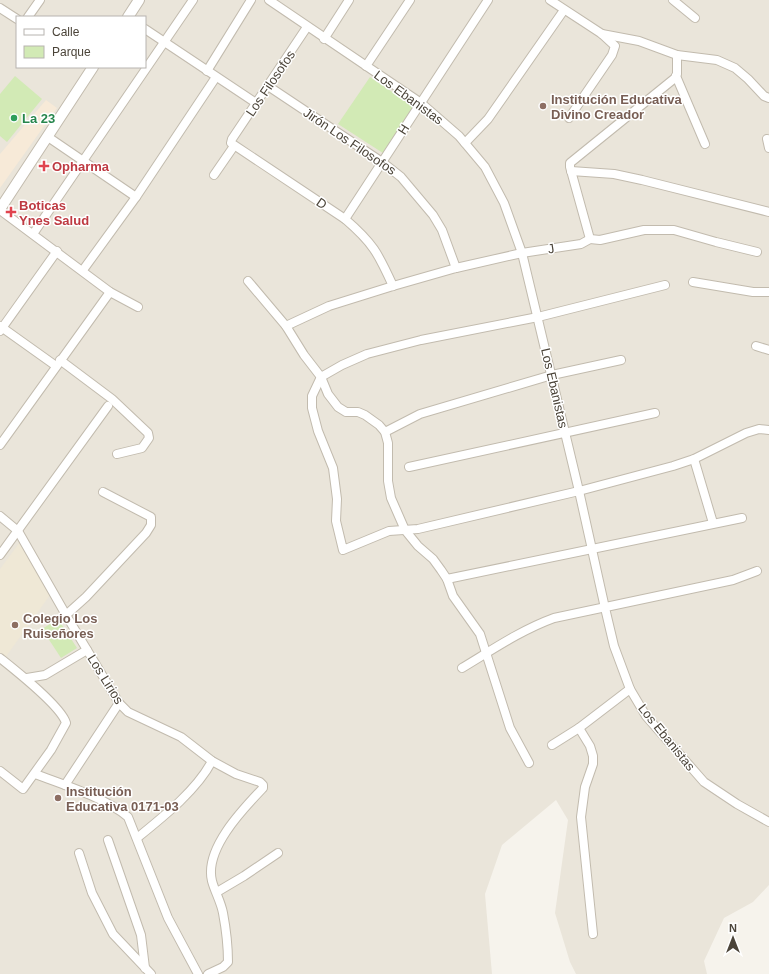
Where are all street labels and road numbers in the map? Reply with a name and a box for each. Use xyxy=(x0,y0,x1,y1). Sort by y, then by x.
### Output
street label: Los Filosofos xyxy=(243,47,298,119)
street label: Los Ebanistas xyxy=(371,67,447,128)
street label: Jirón Los Filosofos xyxy=(301,105,399,178)
street label: H xyxy=(395,121,412,137)
street label: D xyxy=(314,195,330,212)
street label: J xyxy=(547,241,555,256)
street label: Los Ebanistas xyxy=(538,347,571,430)
street label: Los Lirios xyxy=(84,652,127,707)
street label: Los Ebanistas xyxy=(635,701,698,774)

